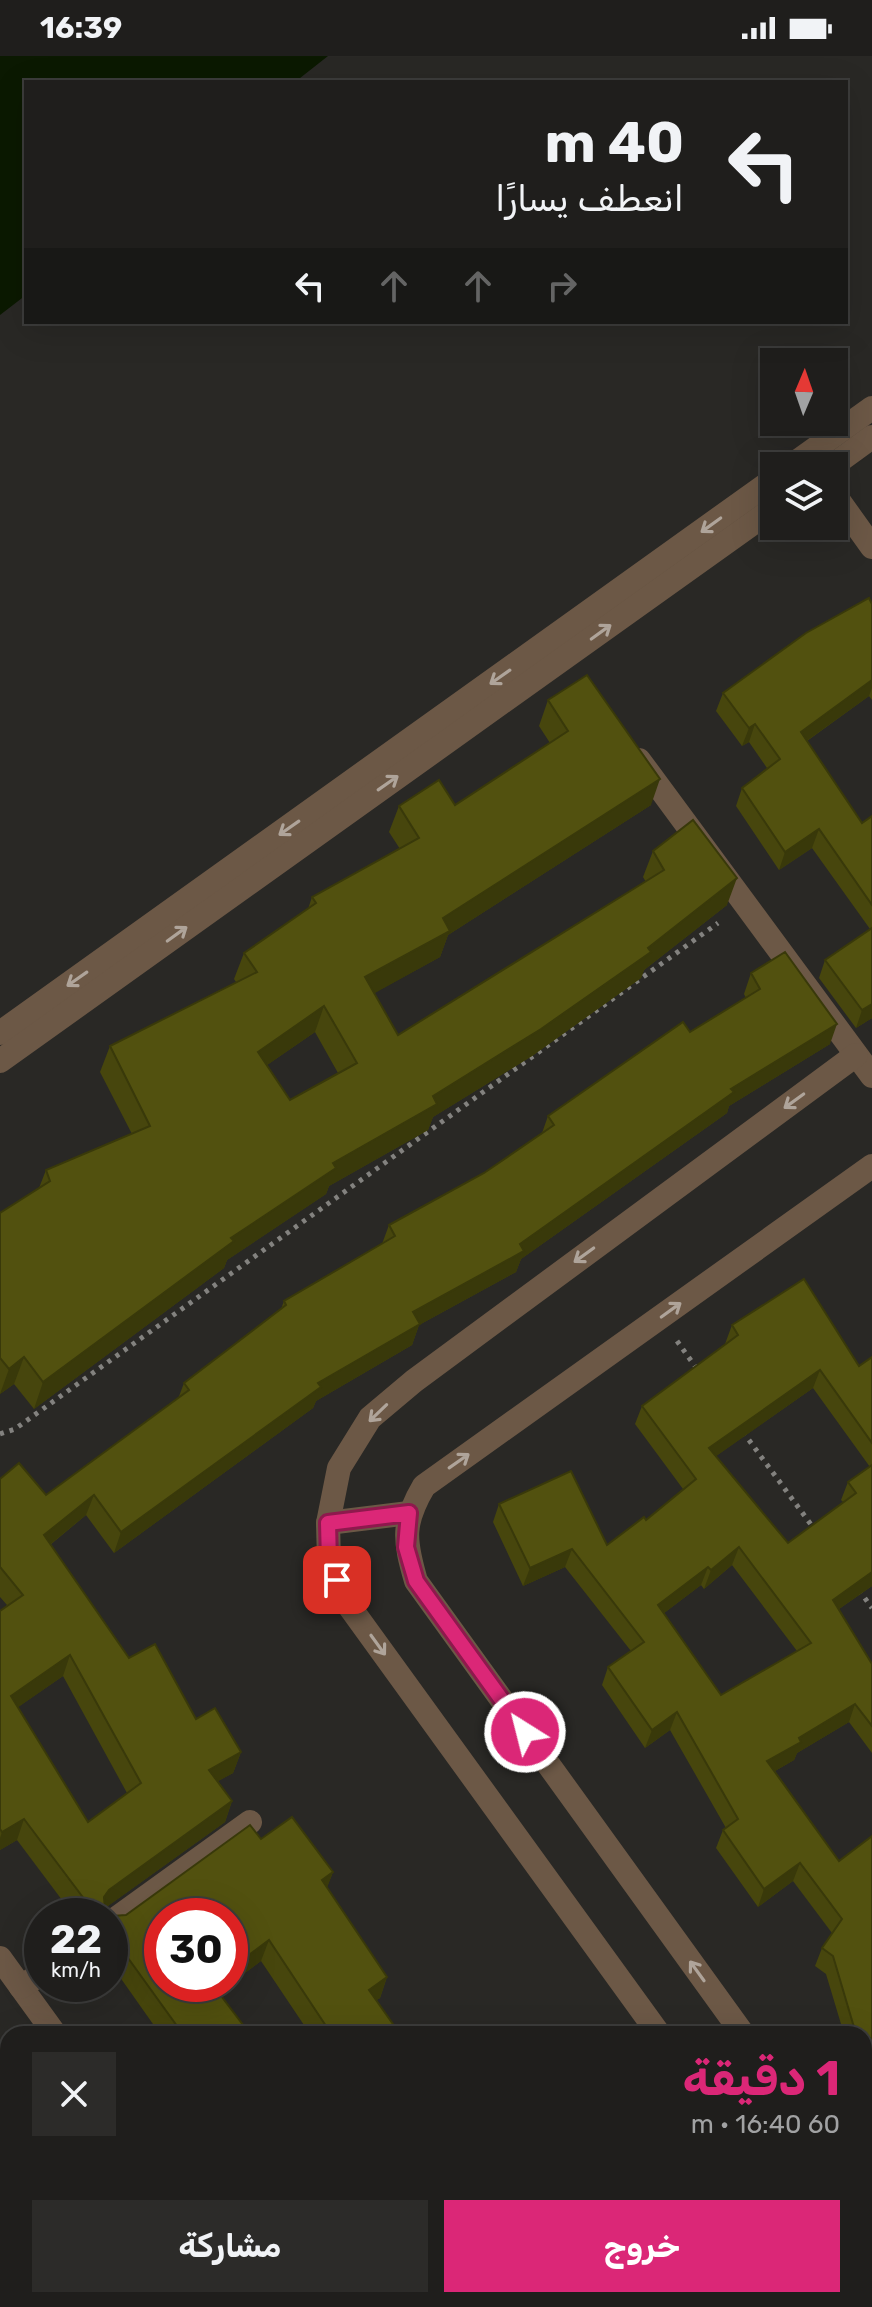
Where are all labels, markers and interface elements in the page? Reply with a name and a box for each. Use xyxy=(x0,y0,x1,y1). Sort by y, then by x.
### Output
text: 16:39 xyxy=(40,10,122,46)
text: 40 m xyxy=(544,110,684,176)
icon: left xyxy=(712,112,816,216)
text: انعطف يسارًا xyxy=(495,177,684,220)
icon: left xyxy=(288,264,332,308)
icon: ahead xyxy=(372,264,416,308)
icon: ahead xyxy=(456,264,500,308)
icon: right xyxy=(540,264,584,308)
north arrow xyxy=(760,348,848,436)
map controls xyxy=(760,348,848,540)
button: layers xyxy=(760,452,848,540)
one-way arrow xyxy=(701,516,722,533)
one-way arrow xyxy=(589,624,611,641)
one-way arrow xyxy=(490,669,512,685)
one-way arrow xyxy=(377,775,399,791)
one-way arrow xyxy=(278,820,300,836)
one-way arrow xyxy=(166,926,188,943)
one-way arrow xyxy=(66,971,88,987)
one-way arrow xyxy=(783,1093,805,1109)
one-way arrow xyxy=(574,1246,595,1263)
one-way arrow xyxy=(659,1302,681,1319)
one-way arrow xyxy=(368,1403,388,1422)
one-way arrow xyxy=(447,1453,469,1469)
pin xyxy=(303,1546,371,1614)
icon: arrive xyxy=(315,1558,359,1602)
one-way arrow xyxy=(369,1634,386,1655)
position arrow xyxy=(483,1690,567,1774)
speed limit sign: 30 xyxy=(144,1898,248,2002)
text: 22 xyxy=(50,1916,102,1963)
text: km/h xyxy=(51,1958,101,1982)
one-way arrow xyxy=(689,1960,705,1982)
text: 1 دقيقة xyxy=(683,2050,840,2107)
button: close xyxy=(32,2052,116,2136)
text: 60 m · 16:40 xyxy=(691,2109,840,2140)
button: مشاركة xyxy=(32,2200,428,2292)
button: خروج xyxy=(444,2200,840,2292)

